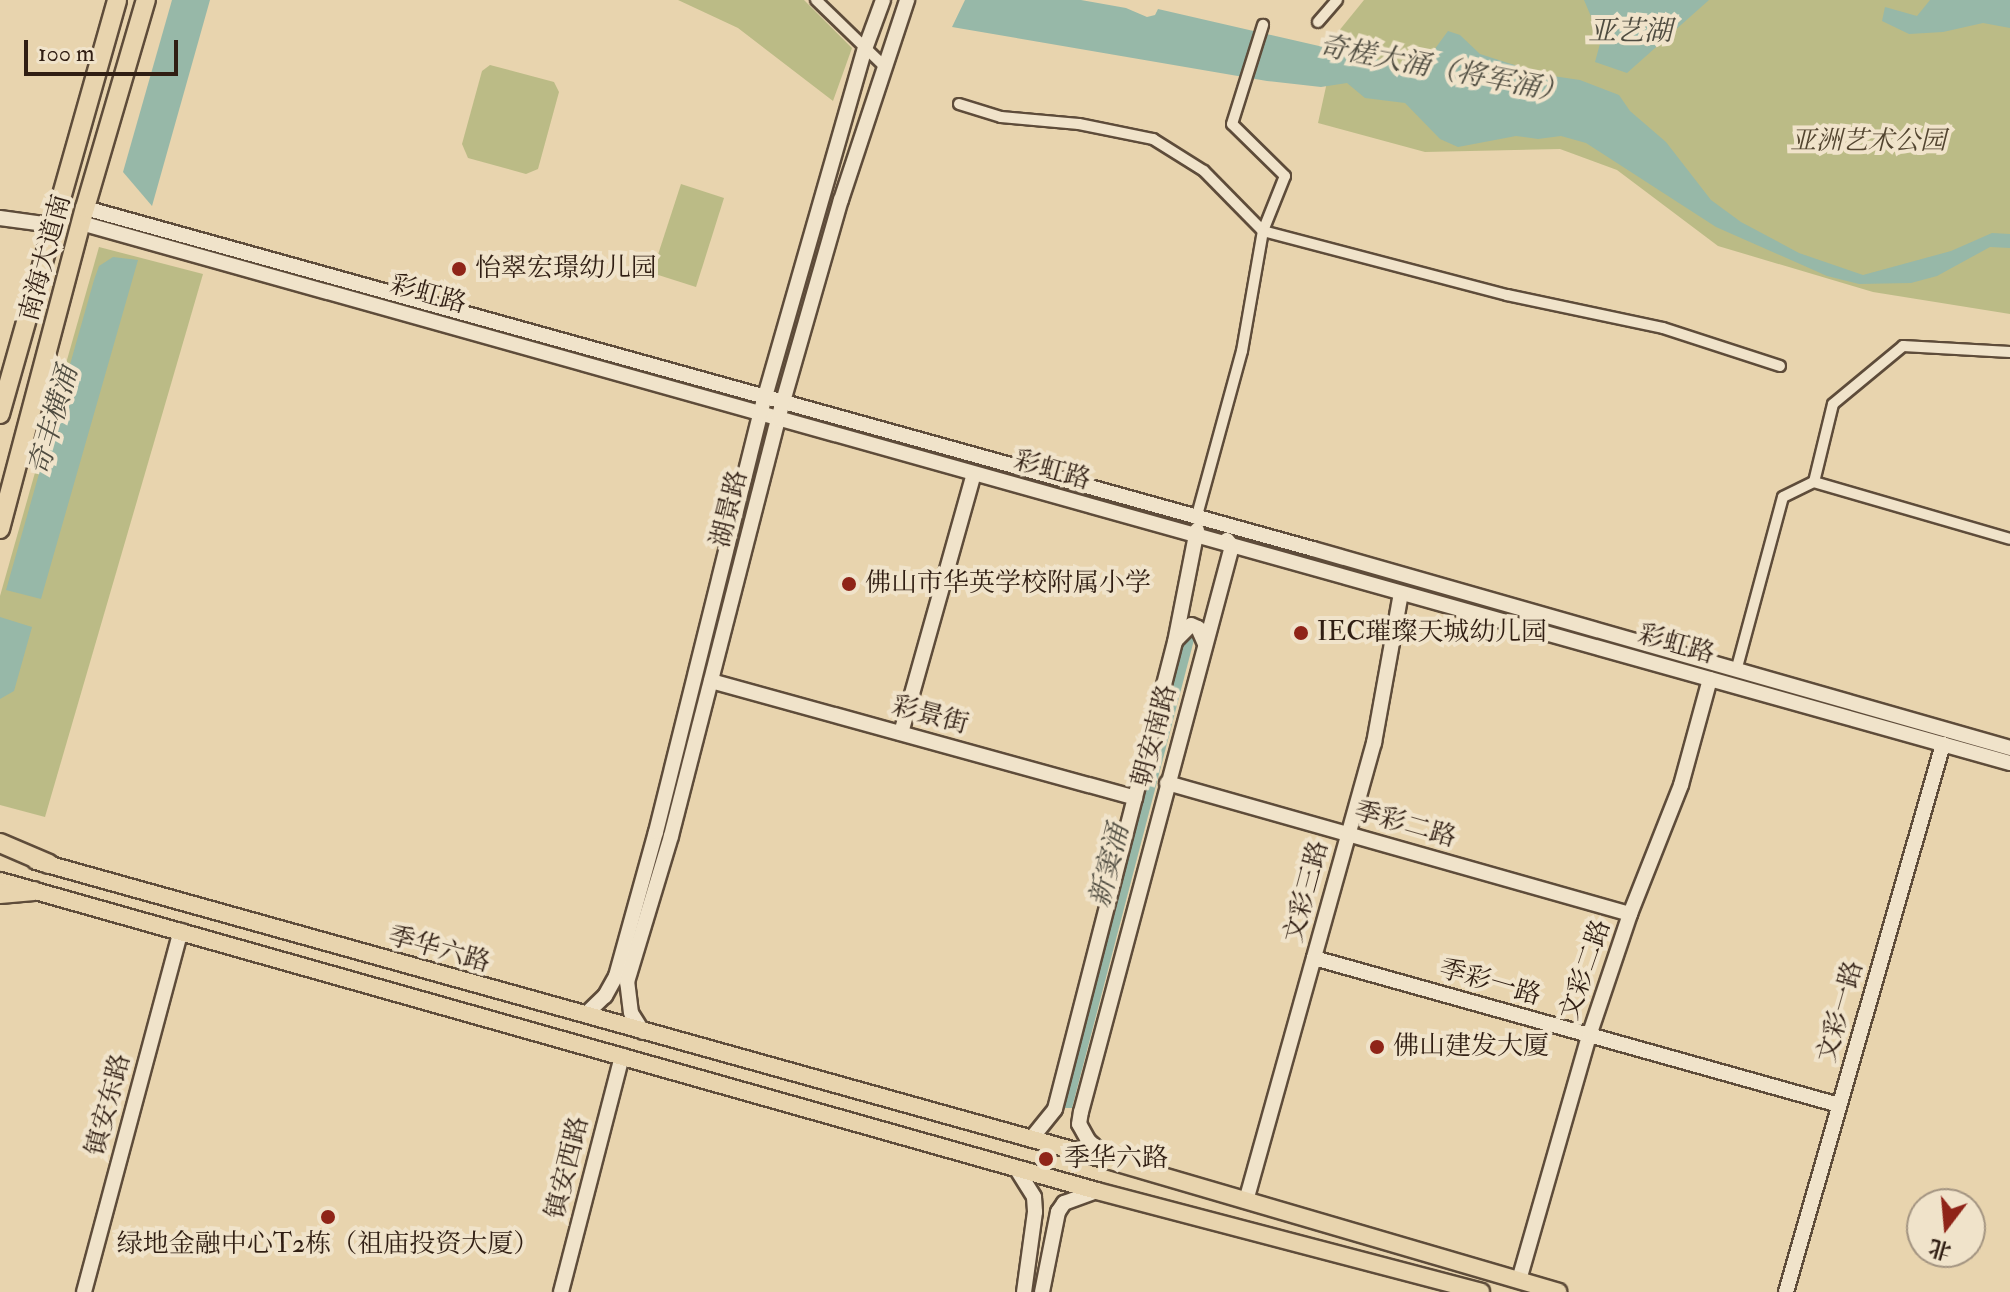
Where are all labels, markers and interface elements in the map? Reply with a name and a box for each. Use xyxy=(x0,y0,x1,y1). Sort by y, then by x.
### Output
water label: 亚艺湖 xyxy=(1588,15,1672,49)
scale bar xyxy=(28,24,182,74)
water label: 奇槎大涌（将军涌） xyxy=(1316,29,1570,111)
text: 100 m xyxy=(38,38,95,69)
park label: 亚洲艺术公园 xyxy=(1790,126,1946,158)
street label: 南海大道南 xyxy=(14,191,78,325)
place label: 怡翠宏璟幼儿园 xyxy=(475,253,657,285)
marker: 怡翠宏璟幼儿园 xyxy=(450,260,468,278)
street label: 彩虹路 xyxy=(386,269,470,321)
water label: 奇丰横涌 xyxy=(22,363,86,479)
street label: 彩虹路 xyxy=(1010,445,1094,497)
street label: 湖景路 xyxy=(705,467,755,551)
place label: 佛山市华英学校附属小学 xyxy=(865,568,1151,600)
marker: 佛山市华英学校附属小学 xyxy=(840,575,858,593)
place label: IEC璀璨天城幼儿园 xyxy=(1317,617,1547,649)
street label: 彩虹路 xyxy=(1634,619,1718,671)
marker: IEC璀璨天城幼儿园 xyxy=(1292,624,1310,642)
street label: 朝安南路 xyxy=(1126,682,1184,790)
street label: 彩景街 xyxy=(888,691,972,741)
street label: 季彩二路 xyxy=(1351,796,1459,854)
water label: 新窦涌 xyxy=(1084,821,1136,911)
street label: 文彩三路 xyxy=(1278,838,1336,946)
street label: 文彩二路 xyxy=(1554,916,1618,1024)
street label: 季华六路 xyxy=(385,921,493,979)
street label: 季彩一路 xyxy=(1436,954,1544,1012)
street label: 文彩一路 xyxy=(1812,958,1870,1066)
place label: 佛山建发大厦 xyxy=(1393,1031,1549,1063)
marker: 佛山建发大厦 xyxy=(1368,1038,1386,1056)
street label: 镇安东路 xyxy=(80,1051,138,1159)
street label: 镇安西路 xyxy=(540,1114,596,1222)
place label: 季华六路 xyxy=(1064,1143,1168,1175)
marker: 季华六路 xyxy=(1035,1148,1057,1170)
north arrow xyxy=(1906,1188,1986,1268)
marker: 绿地金融中心T2栋（祖庙投资大厦） xyxy=(319,1208,337,1226)
place label: 绿地金融中心T2栋（祖庙投资大厦） xyxy=(117,1229,539,1261)
text: 北 xyxy=(1926,1233,1954,1266)

